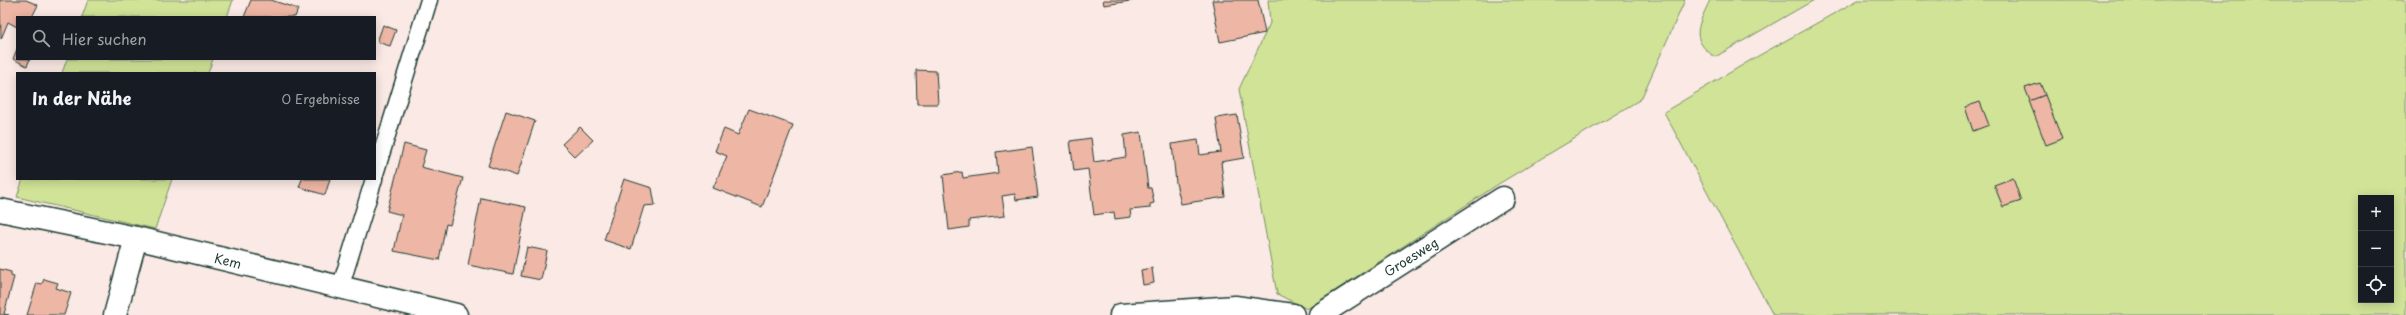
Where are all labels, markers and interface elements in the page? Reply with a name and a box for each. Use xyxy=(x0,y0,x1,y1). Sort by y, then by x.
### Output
search box xyxy=(16,16,376,60)
icon: search xyxy=(30,27,52,49)
text: Hier suchen xyxy=(62,27,147,50)
text: In der Nähe xyxy=(32,85,131,111)
text: 0 Ergebnisse xyxy=(281,89,360,108)
map controls xyxy=(2358,195,2394,303)
button: + xyxy=(2358,195,2394,231)
button: − xyxy=(2358,231,2394,267)
street label: Groesweg xyxy=(1380,232,1441,281)
street label: Kem xyxy=(213,248,244,273)
button: locate xyxy=(2358,267,2394,303)

